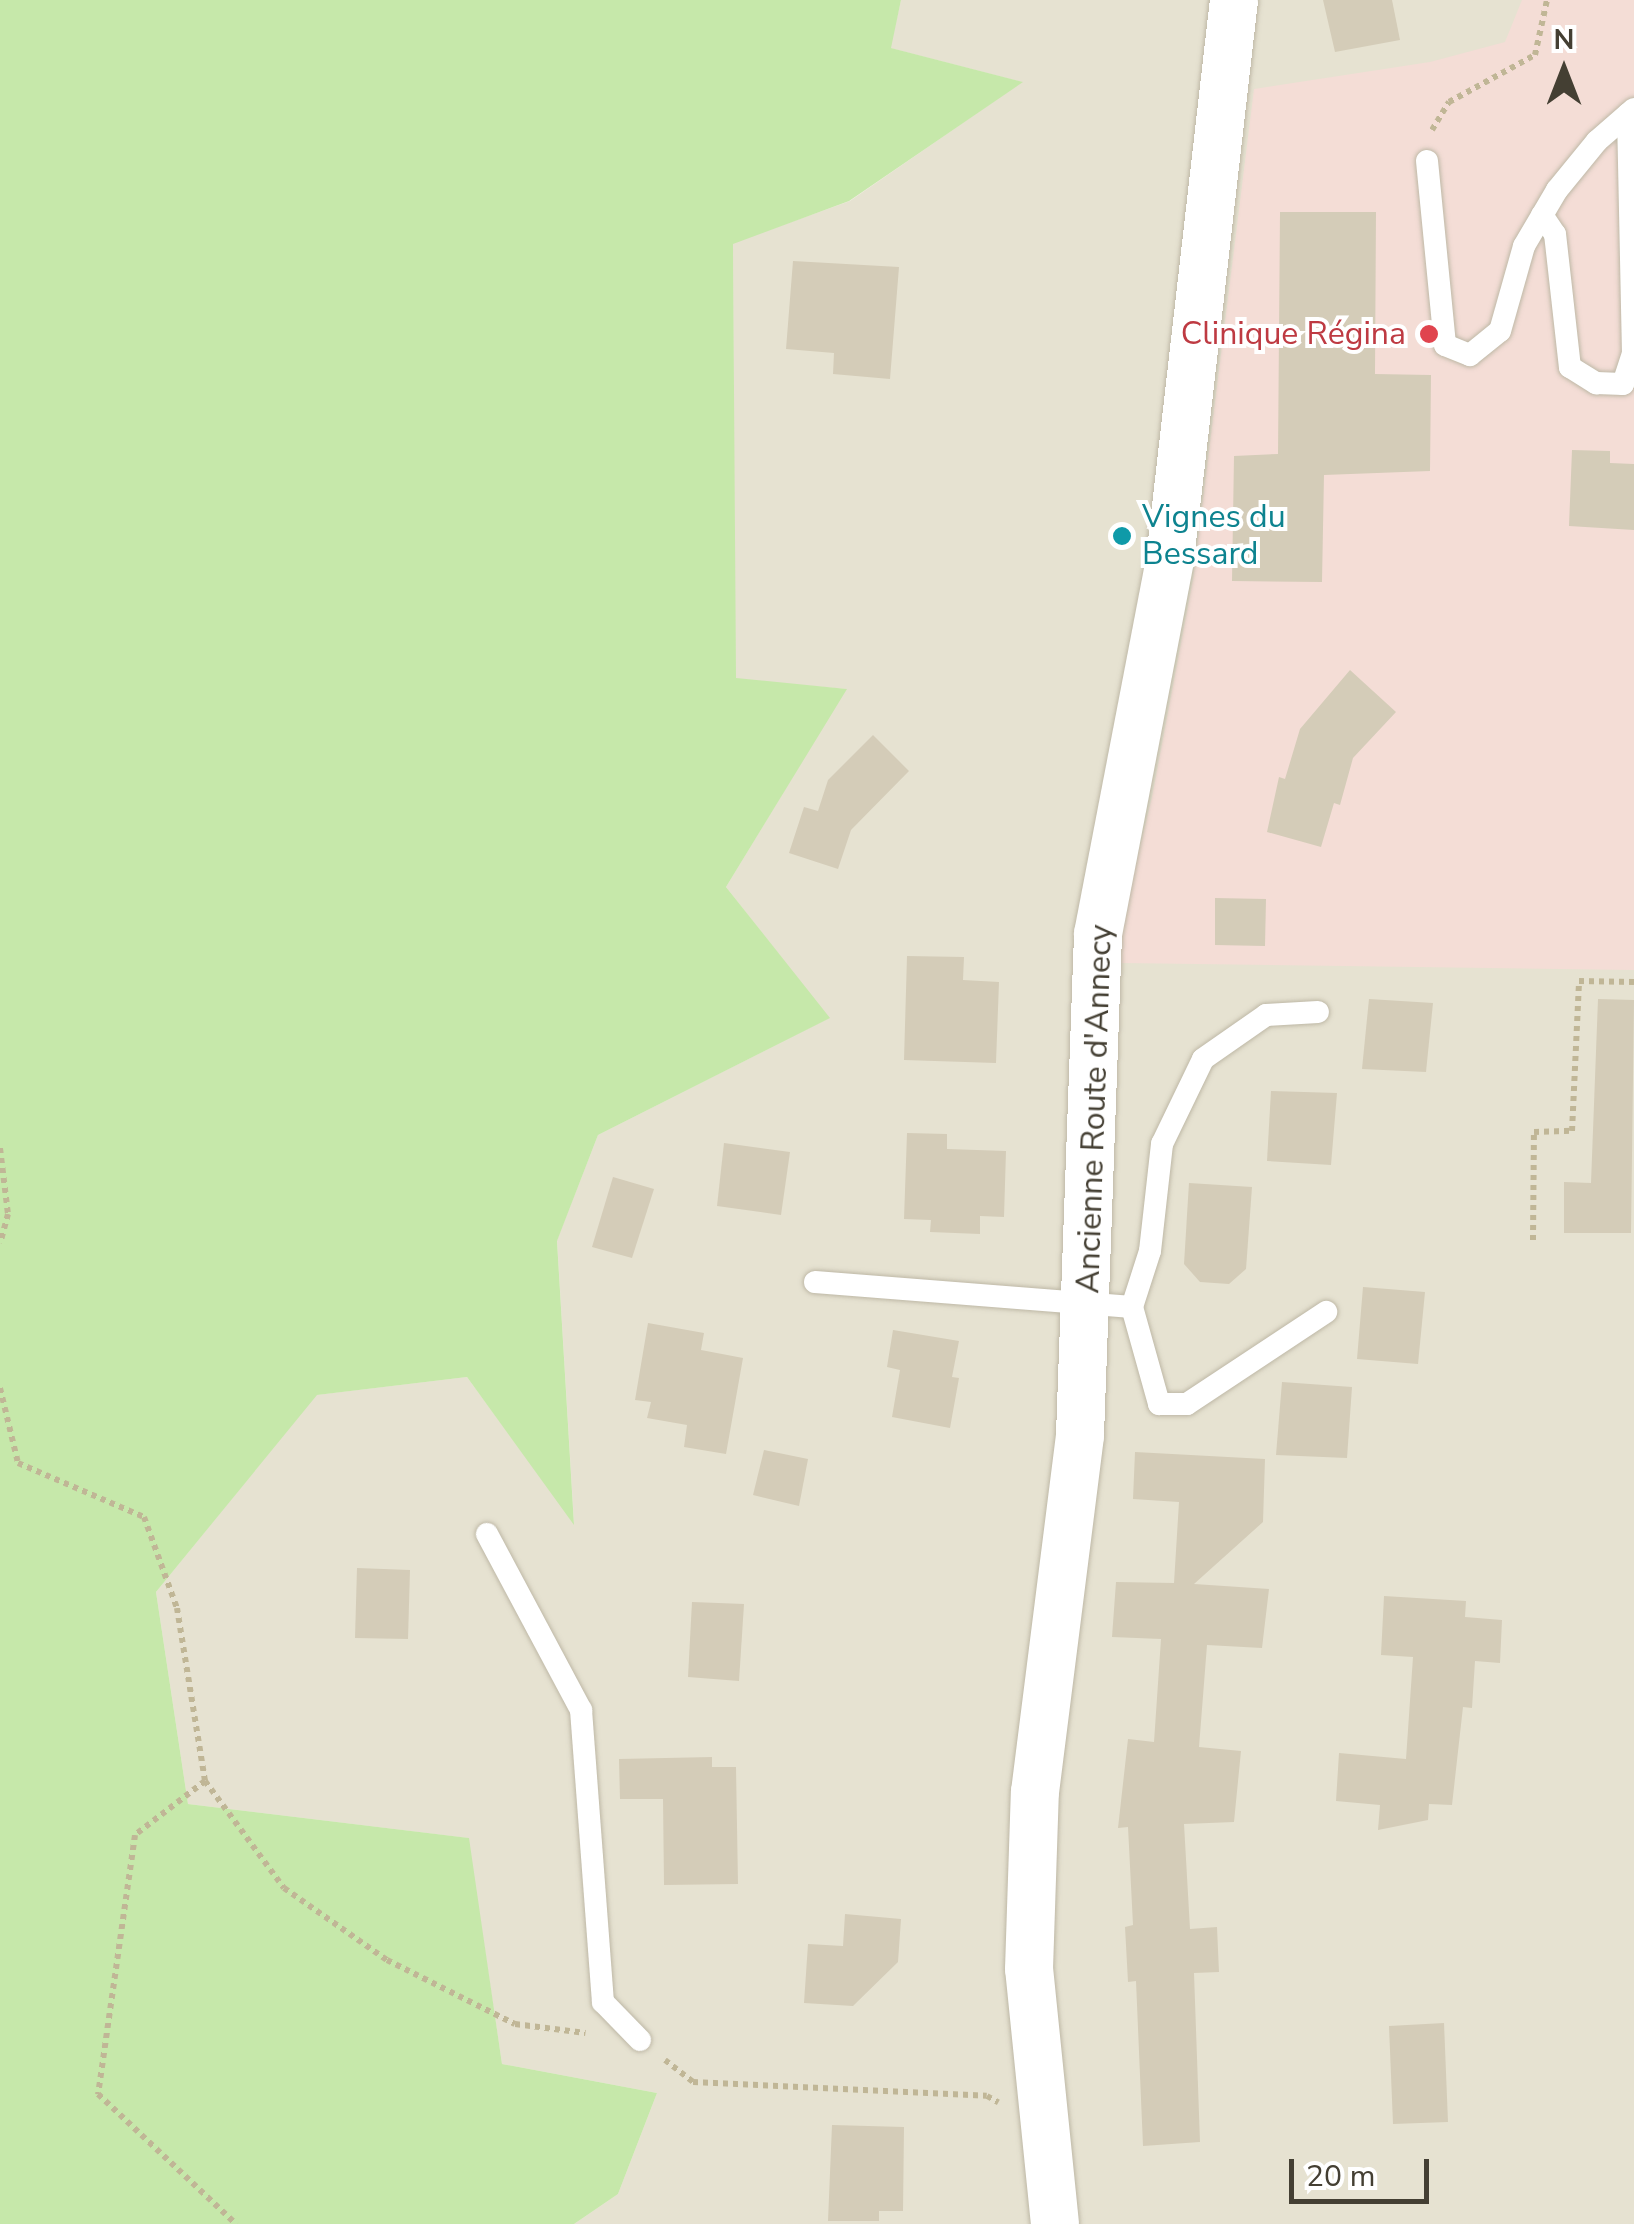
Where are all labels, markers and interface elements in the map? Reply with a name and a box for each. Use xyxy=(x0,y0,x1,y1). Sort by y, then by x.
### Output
north arrow xyxy=(1514,20,1614,120)
text: N xyxy=(1554,21,1574,59)
place label: Clinique Régina xyxy=(1181,315,1406,353)
marker: Clinique Régina xyxy=(1416,321,1442,347)
place label: Vignes du Bessard xyxy=(1142,499,1286,574)
marker: Vignes du Bessard xyxy=(1111,525,1133,547)
street label: Ancienne Route d'Annecy xyxy=(1069,924,1121,1294)
scale bar xyxy=(1294,2139,1434,2201)
text: 20 m xyxy=(1306,2156,1375,2197)

